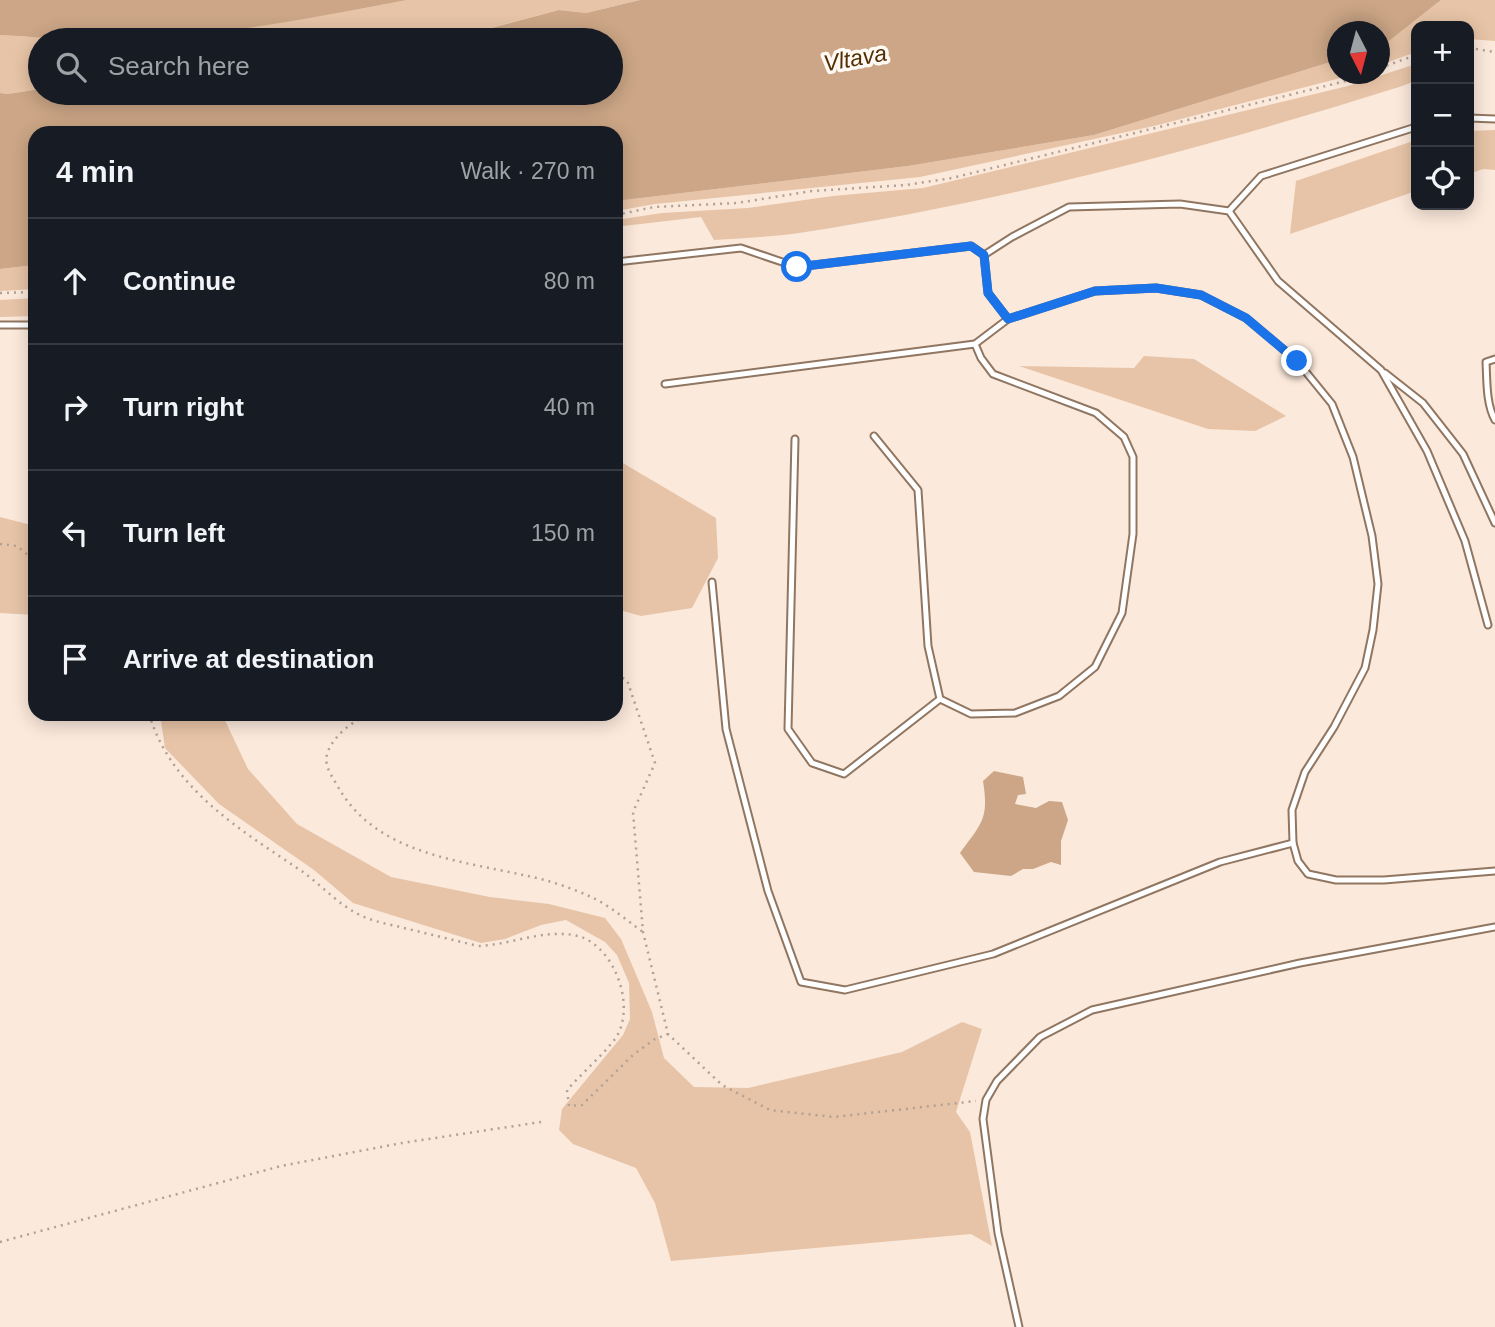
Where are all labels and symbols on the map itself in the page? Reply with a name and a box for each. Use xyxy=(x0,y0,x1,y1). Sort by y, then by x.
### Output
north arrow xyxy=(1327,21,1390,84)
water label: Vltava xyxy=(821,40,889,76)
route start xyxy=(781,251,812,282)
route end xyxy=(1281,345,1312,376)

